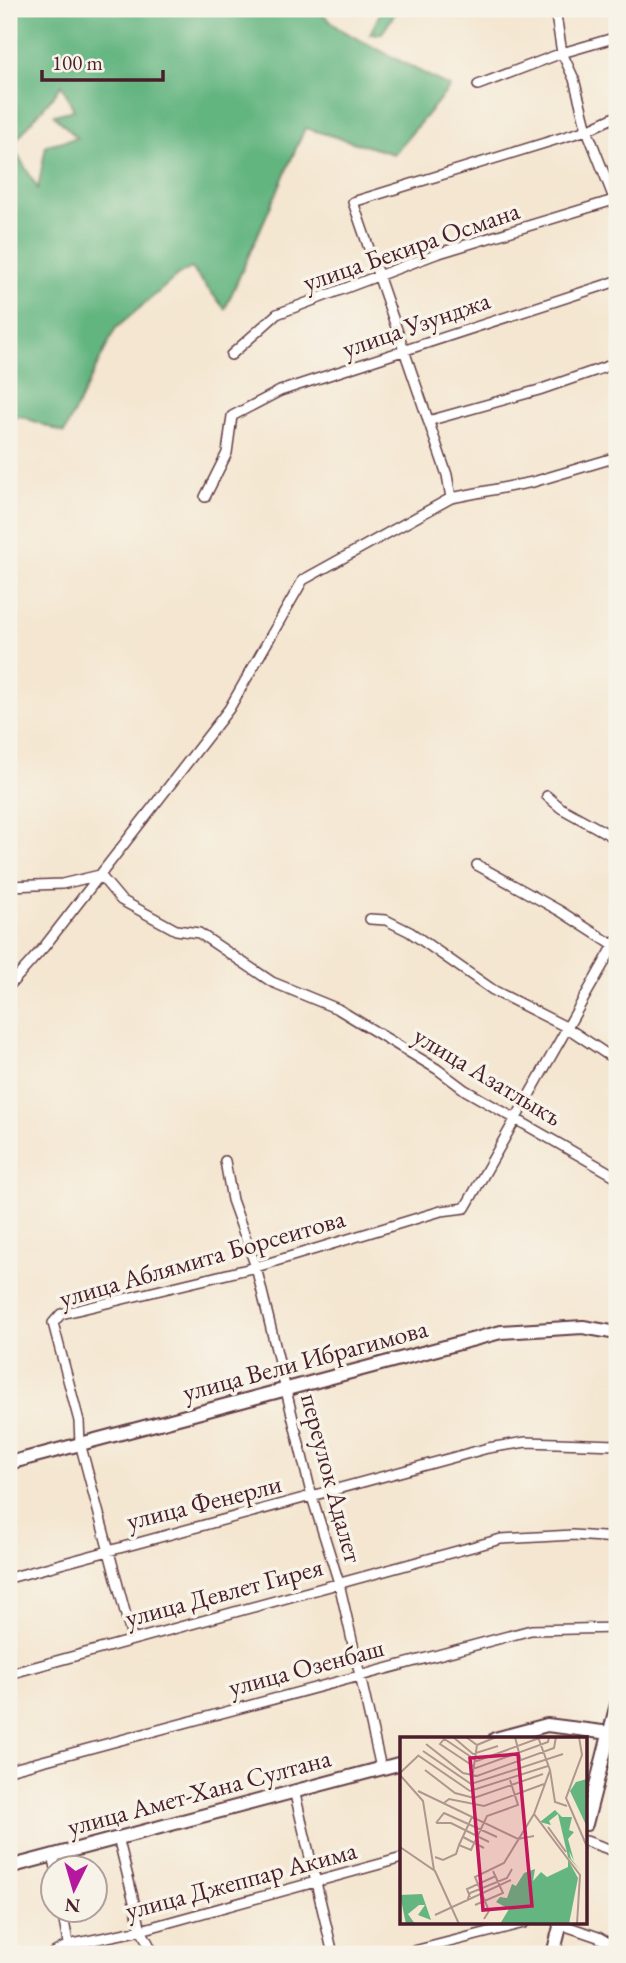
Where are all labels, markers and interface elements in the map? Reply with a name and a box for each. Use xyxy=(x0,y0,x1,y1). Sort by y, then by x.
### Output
scale bar xyxy=(42,38,163,82)
text: 100 m xyxy=(52,49,103,76)
street label: улица Бекира Османа xyxy=(298,193,524,299)
street label: улица Узунджа xyxy=(337,283,495,365)
street label: улица Азатлыкъ xyxy=(407,1018,569,1134)
street label: улица Аблямита Борсеитова xyxy=(55,1201,349,1315)
street label: улица Вели Ибрагимова xyxy=(179,1311,432,1409)
street label: переулок Адалет xyxy=(293,1390,371,1567)
street label: улица Фенерли xyxy=(123,1466,285,1538)
street label: улица Девлет Гирея xyxy=(121,1549,327,1635)
street label: улица Озенбаш xyxy=(225,1630,387,1704)
inset map xyxy=(400,1737,588,1924)
street label: улица Амет-Хана Султана xyxy=(63,1740,335,1844)
street label: улица Джеппар Акима xyxy=(122,1833,361,1927)
north arrow xyxy=(38,1854,108,1924)
text: N xyxy=(63,1892,81,1919)

